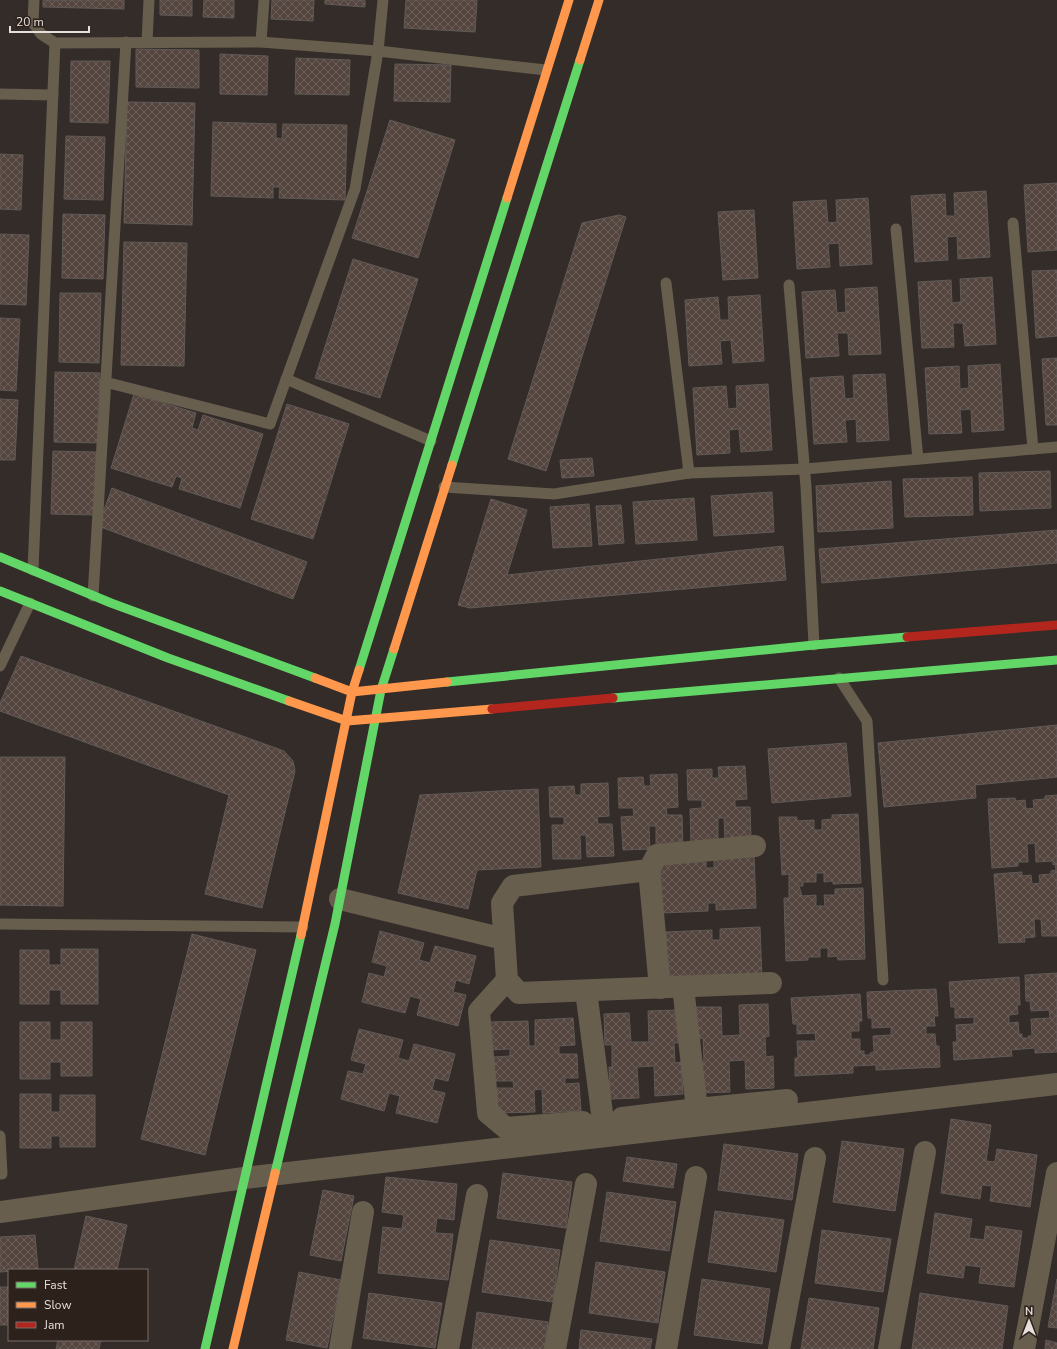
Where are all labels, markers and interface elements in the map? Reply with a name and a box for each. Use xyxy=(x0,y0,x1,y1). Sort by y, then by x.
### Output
scale bar xyxy=(10,8,89,34)
text: 20 m xyxy=(16,14,44,30)
legend xyxy=(8,1269,148,1341)
text: Fast xyxy=(44,1277,67,1293)
text: Slow xyxy=(44,1297,72,1313)
north arrow xyxy=(1009,1301,1049,1341)
text: N xyxy=(1025,1304,1033,1319)
text: Jam xyxy=(43,1317,65,1333)

